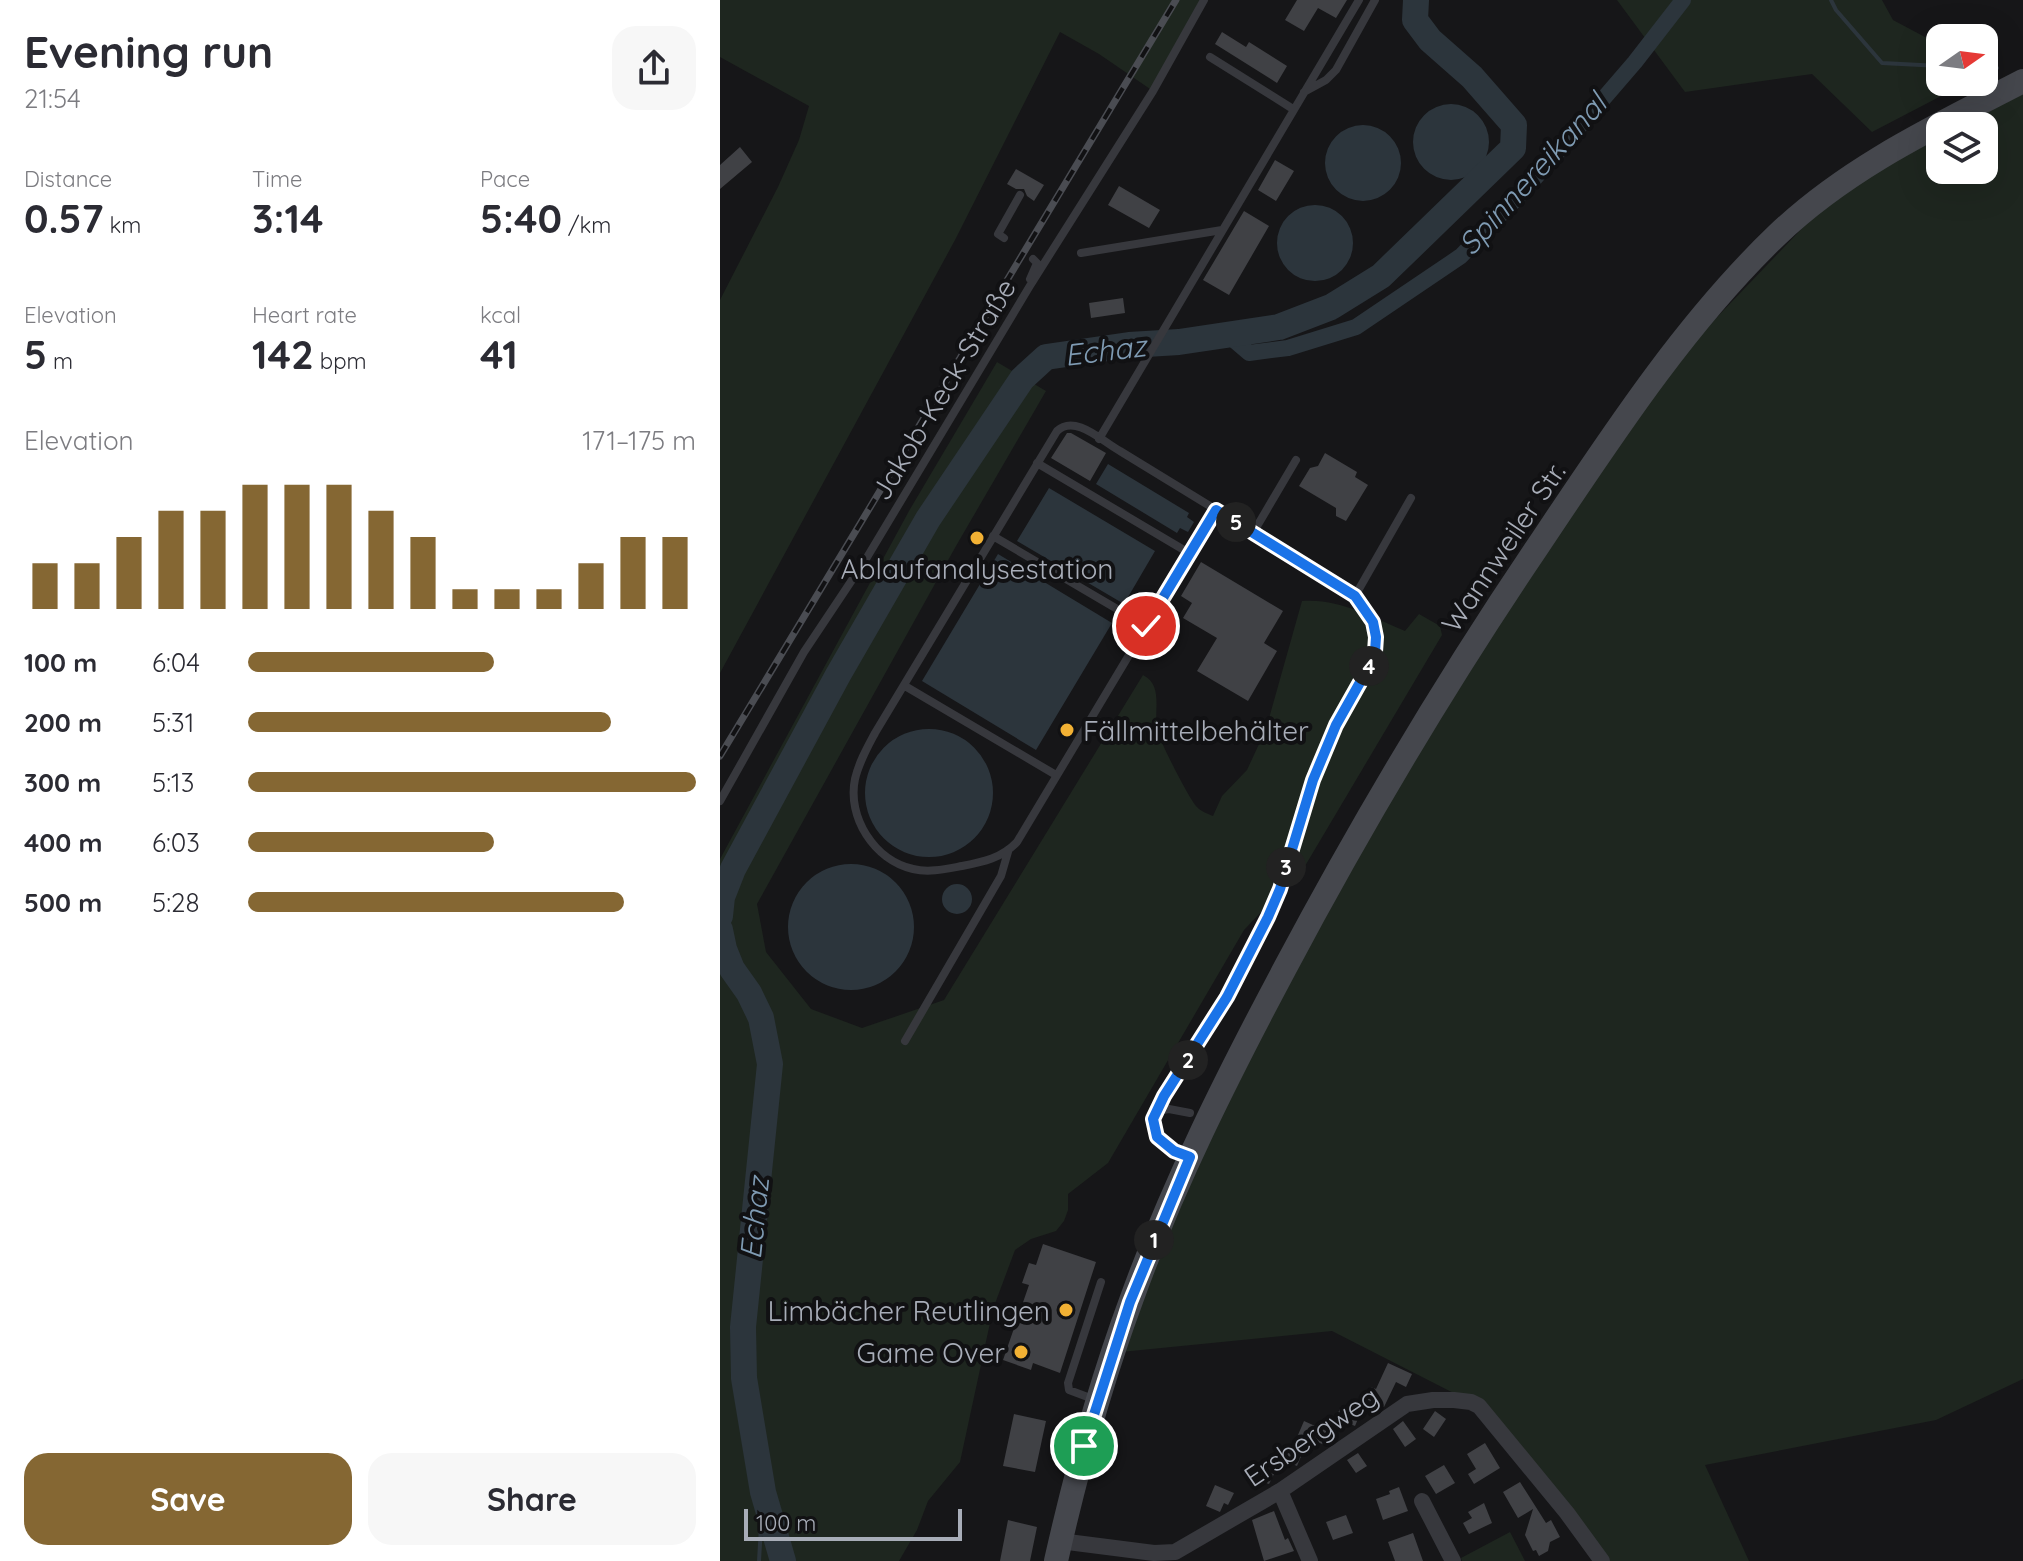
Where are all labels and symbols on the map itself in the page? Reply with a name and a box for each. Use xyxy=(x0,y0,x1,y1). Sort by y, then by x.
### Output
north arrow xyxy=(1926,24,1998,96)
water label: Spinnereikanal xyxy=(1450,83,1616,262)
street label: Jakob-Keck-Straße xyxy=(863,272,1023,506)
water label: Echaz xyxy=(1062,326,1151,374)
street label: Wannweiler Str. xyxy=(1433,455,1573,639)
pin: 5 xyxy=(1216,502,1256,542)
marker: Ablaufanalysestation xyxy=(968,529,986,547)
place label: Ablaufanalysestation xyxy=(840,551,1114,586)
pin xyxy=(1112,592,1180,660)
pin: 4 xyxy=(1349,646,1389,686)
place label: Fällmittelbehälter xyxy=(1083,713,1309,748)
marker: Fällmittelbehälter xyxy=(1058,721,1076,739)
pin: 3 xyxy=(1266,847,1306,887)
pin: 2 xyxy=(1168,1040,1208,1080)
water label: Echaz xyxy=(731,1173,777,1261)
pin: 1 xyxy=(1134,1220,1174,1260)
place label: Limbächer Reutlingen xyxy=(768,1293,1050,1328)
marker: Limbächer Reutlingen xyxy=(1057,1301,1075,1319)
place label: Game Over xyxy=(856,1335,1005,1370)
marker: Game Over xyxy=(1012,1343,1030,1361)
street label: Ersbergweg xyxy=(1237,1378,1385,1494)
pin xyxy=(1050,1412,1118,1480)
scale bar xyxy=(744,1505,962,1541)

